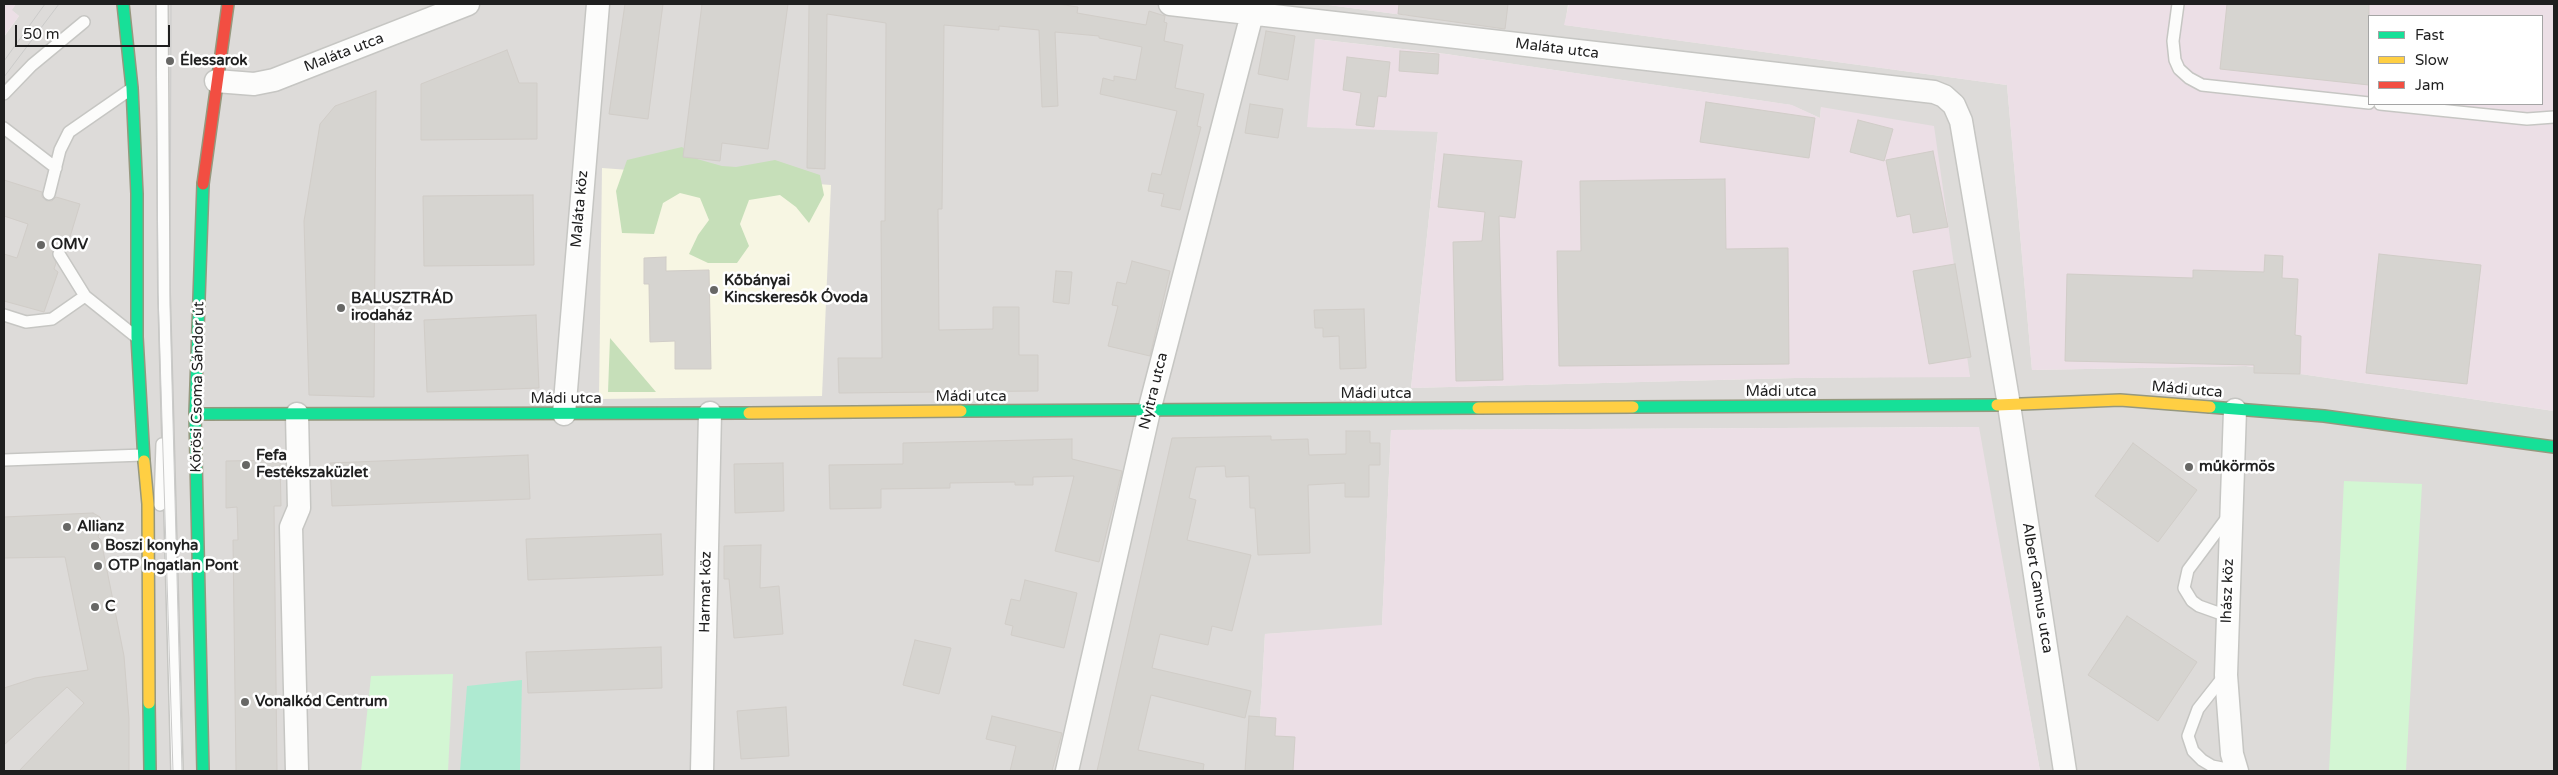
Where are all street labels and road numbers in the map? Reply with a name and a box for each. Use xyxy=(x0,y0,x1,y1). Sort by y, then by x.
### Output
street label: Maláta utca xyxy=(301,30,387,76)
street label: Maláta utca xyxy=(1514,35,1600,63)
street label: Maláta köz xyxy=(568,170,592,248)
street label: Kőrösi Csoma Sándor út xyxy=(188,301,208,473)
street label: Nyitra utca xyxy=(1136,351,1172,431)
street label: Mádi utca xyxy=(2151,378,2223,402)
street label: Mádi utca xyxy=(1745,383,1817,401)
street label: Mádi utca xyxy=(1340,385,1412,403)
street label: Mádi utca xyxy=(935,388,1007,406)
street label: Mádi utca xyxy=(530,390,602,408)
street label: Albert Camus utca xyxy=(2018,521,2056,655)
street label: Harmat köz xyxy=(696,551,716,633)
street label: Ihász köz xyxy=(2218,558,2238,624)

